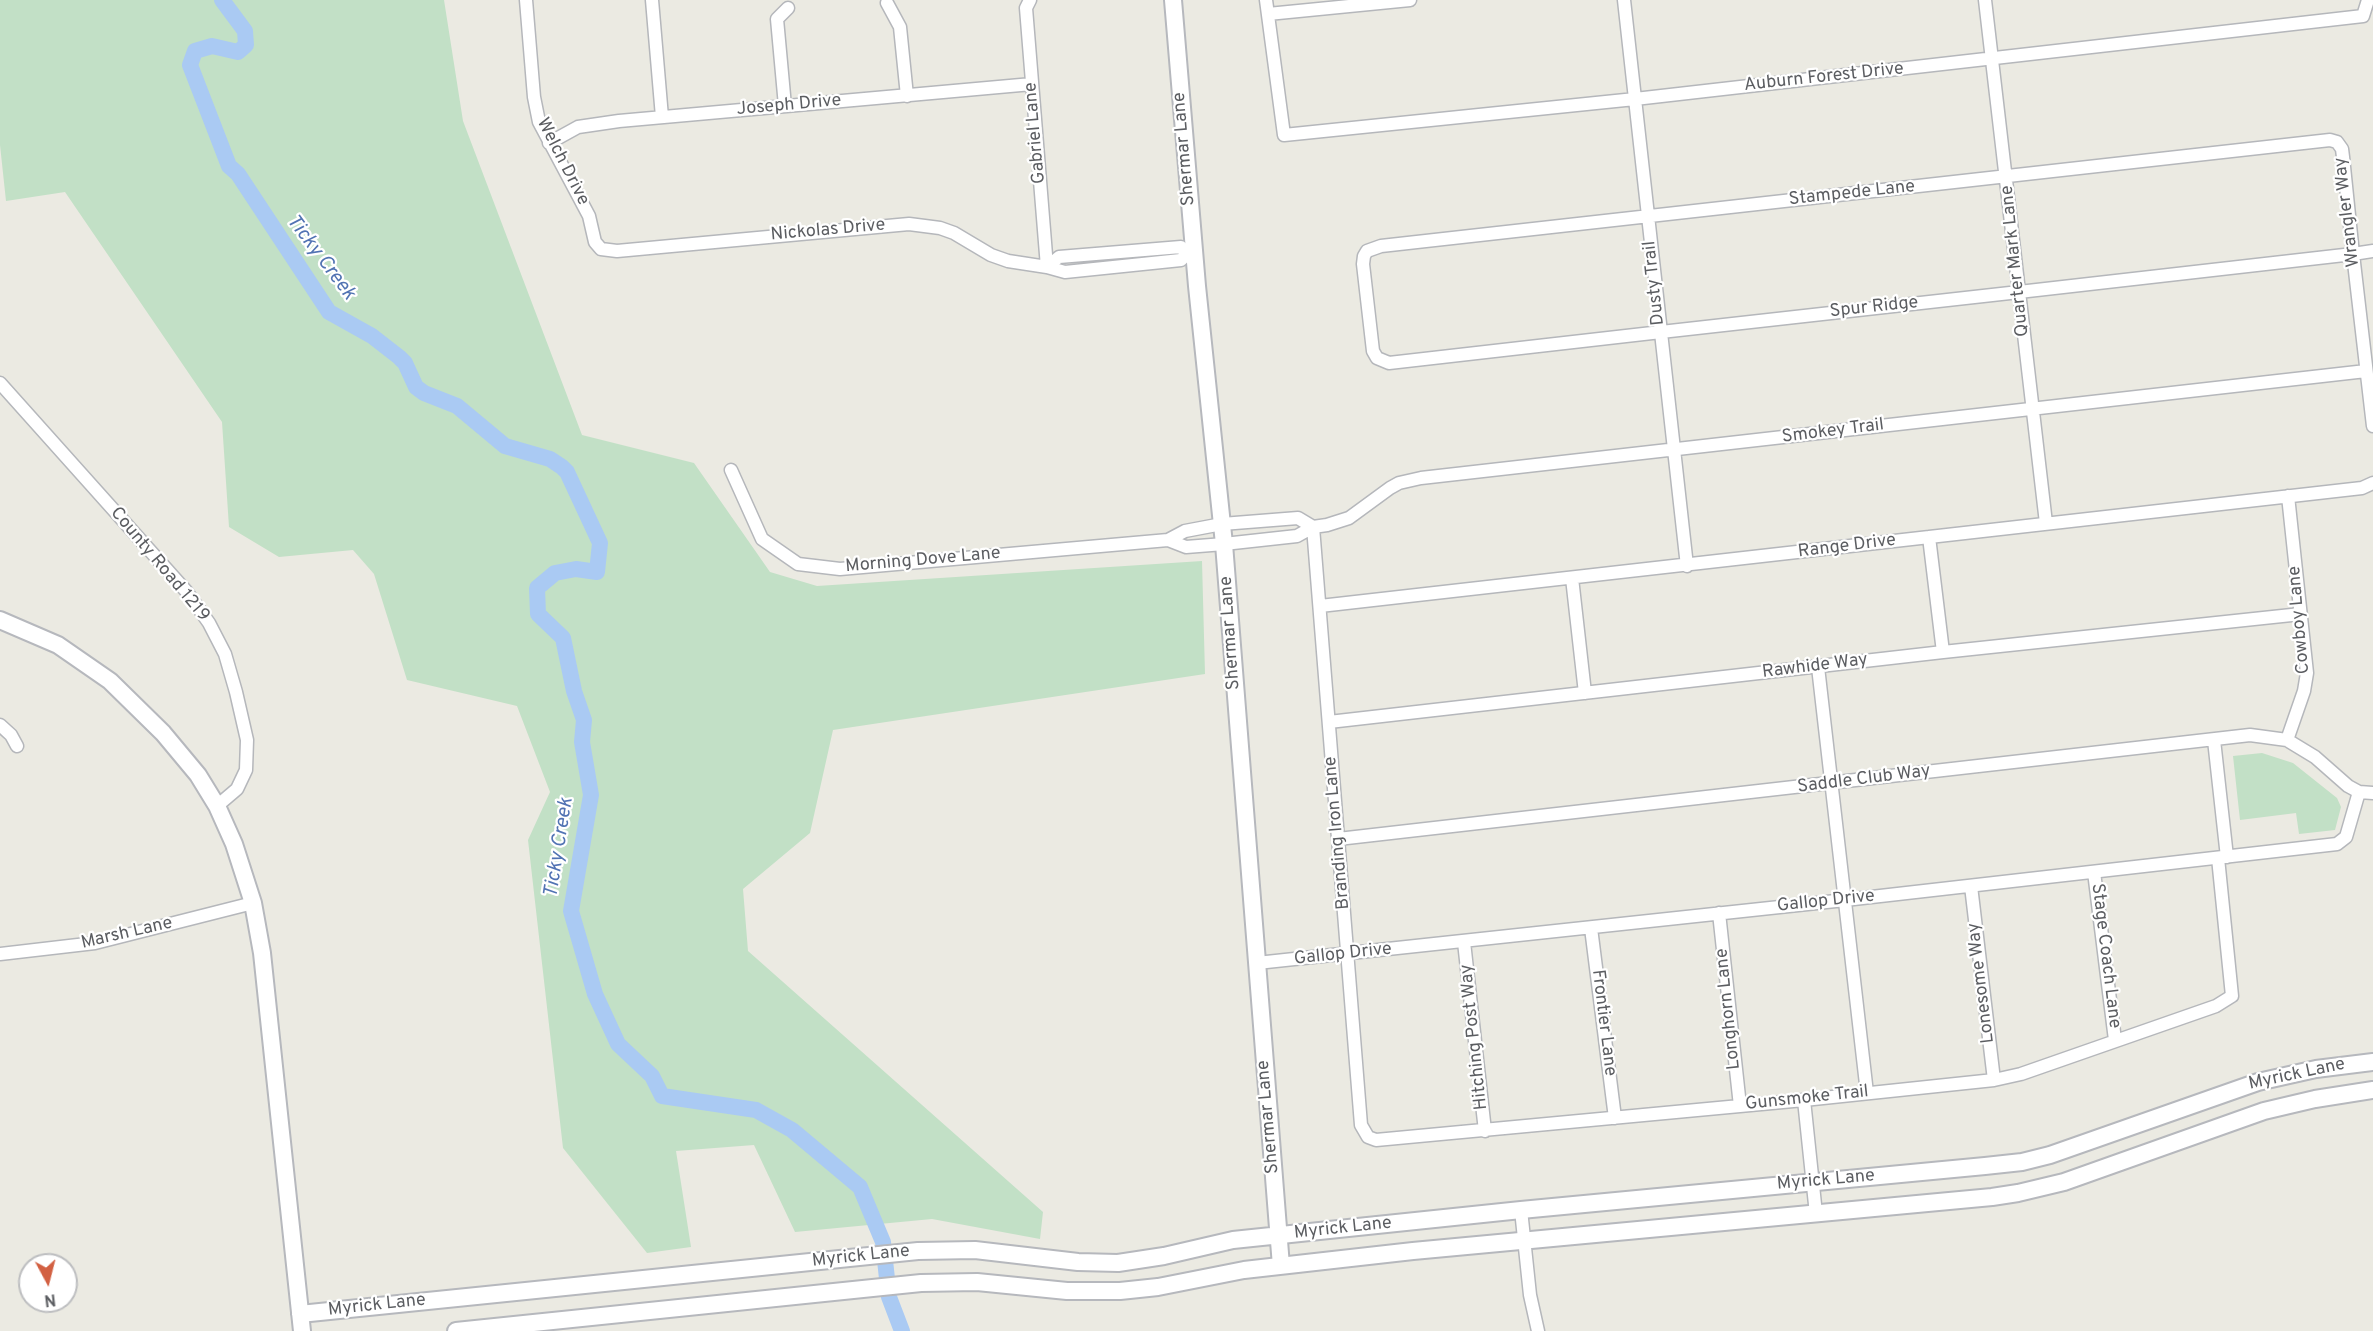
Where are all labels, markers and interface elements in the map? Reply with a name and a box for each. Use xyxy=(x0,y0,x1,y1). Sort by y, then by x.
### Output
street label: Auburn Forest Drive xyxy=(1743,59,1905,97)
street label: Gabriel Lane xyxy=(1021,81,1051,185)
street label: Joseph Drive xyxy=(736,91,842,121)
street label: Shermar Lane xyxy=(1169,91,1201,207)
street label: Welch Drive xyxy=(531,115,593,209)
street label: Wrangler Way xyxy=(2331,156,2365,268)
street label: Stampede Lane xyxy=(1788,177,1916,211)
street label: Quarter Mark Lane xyxy=(1997,184,2035,338)
water label: Ticky Creek xyxy=(280,211,360,305)
street label: Nickolas Drive xyxy=(770,215,886,247)
street label: Dusty Trail xyxy=(1640,239,1670,327)
street label: Spur Ridge xyxy=(1829,293,1919,323)
street label: Smokey Trail xyxy=(1781,415,1885,449)
street label: County Road 1219 xyxy=(105,503,213,627)
street label: Range Drive xyxy=(1797,530,1897,564)
street label: Morning Dove Lane xyxy=(844,543,1002,579)
street label: Cowboy Lane xyxy=(2285,565,2315,675)
street label: Shermar Lane xyxy=(1216,575,1246,691)
street label: Rawhide Way xyxy=(1761,650,1869,684)
street label: Branding Iron Lane xyxy=(1321,755,1355,911)
street label: Saddle Club Way xyxy=(1796,761,1932,799)
water label: Ticky Creek xyxy=(540,796,580,900)
street label: Stage Coach Lane xyxy=(2085,882,2125,1030)
street label: Gallop Drive xyxy=(1776,886,1876,918)
street label: Marsh Lane xyxy=(79,913,175,955)
street label: Lonesome Way xyxy=(1964,922,2000,1044)
street label: Gallop Drive xyxy=(1293,939,1393,971)
street label: Longhorn Lane xyxy=(1712,947,1746,1071)
street label: Hitching Post Way xyxy=(1457,963,1493,1111)
street label: Frontier Lane xyxy=(1586,969,1620,1077)
street label: Myrick Lane xyxy=(2247,1054,2347,1096)
street label: Shermar Lane xyxy=(1253,1059,1285,1175)
street label: Gunsmoke Trail xyxy=(1744,1082,1870,1116)
street label: Myrick Lane xyxy=(1776,1166,1876,1196)
street label: Myrick Lane xyxy=(1293,1213,1393,1245)
street label: Myrick Lane xyxy=(811,1241,911,1273)
north arrow xyxy=(18,1253,78,1313)
text: N xyxy=(43,1288,57,1310)
street label: Myrick Lane xyxy=(327,1290,427,1322)

